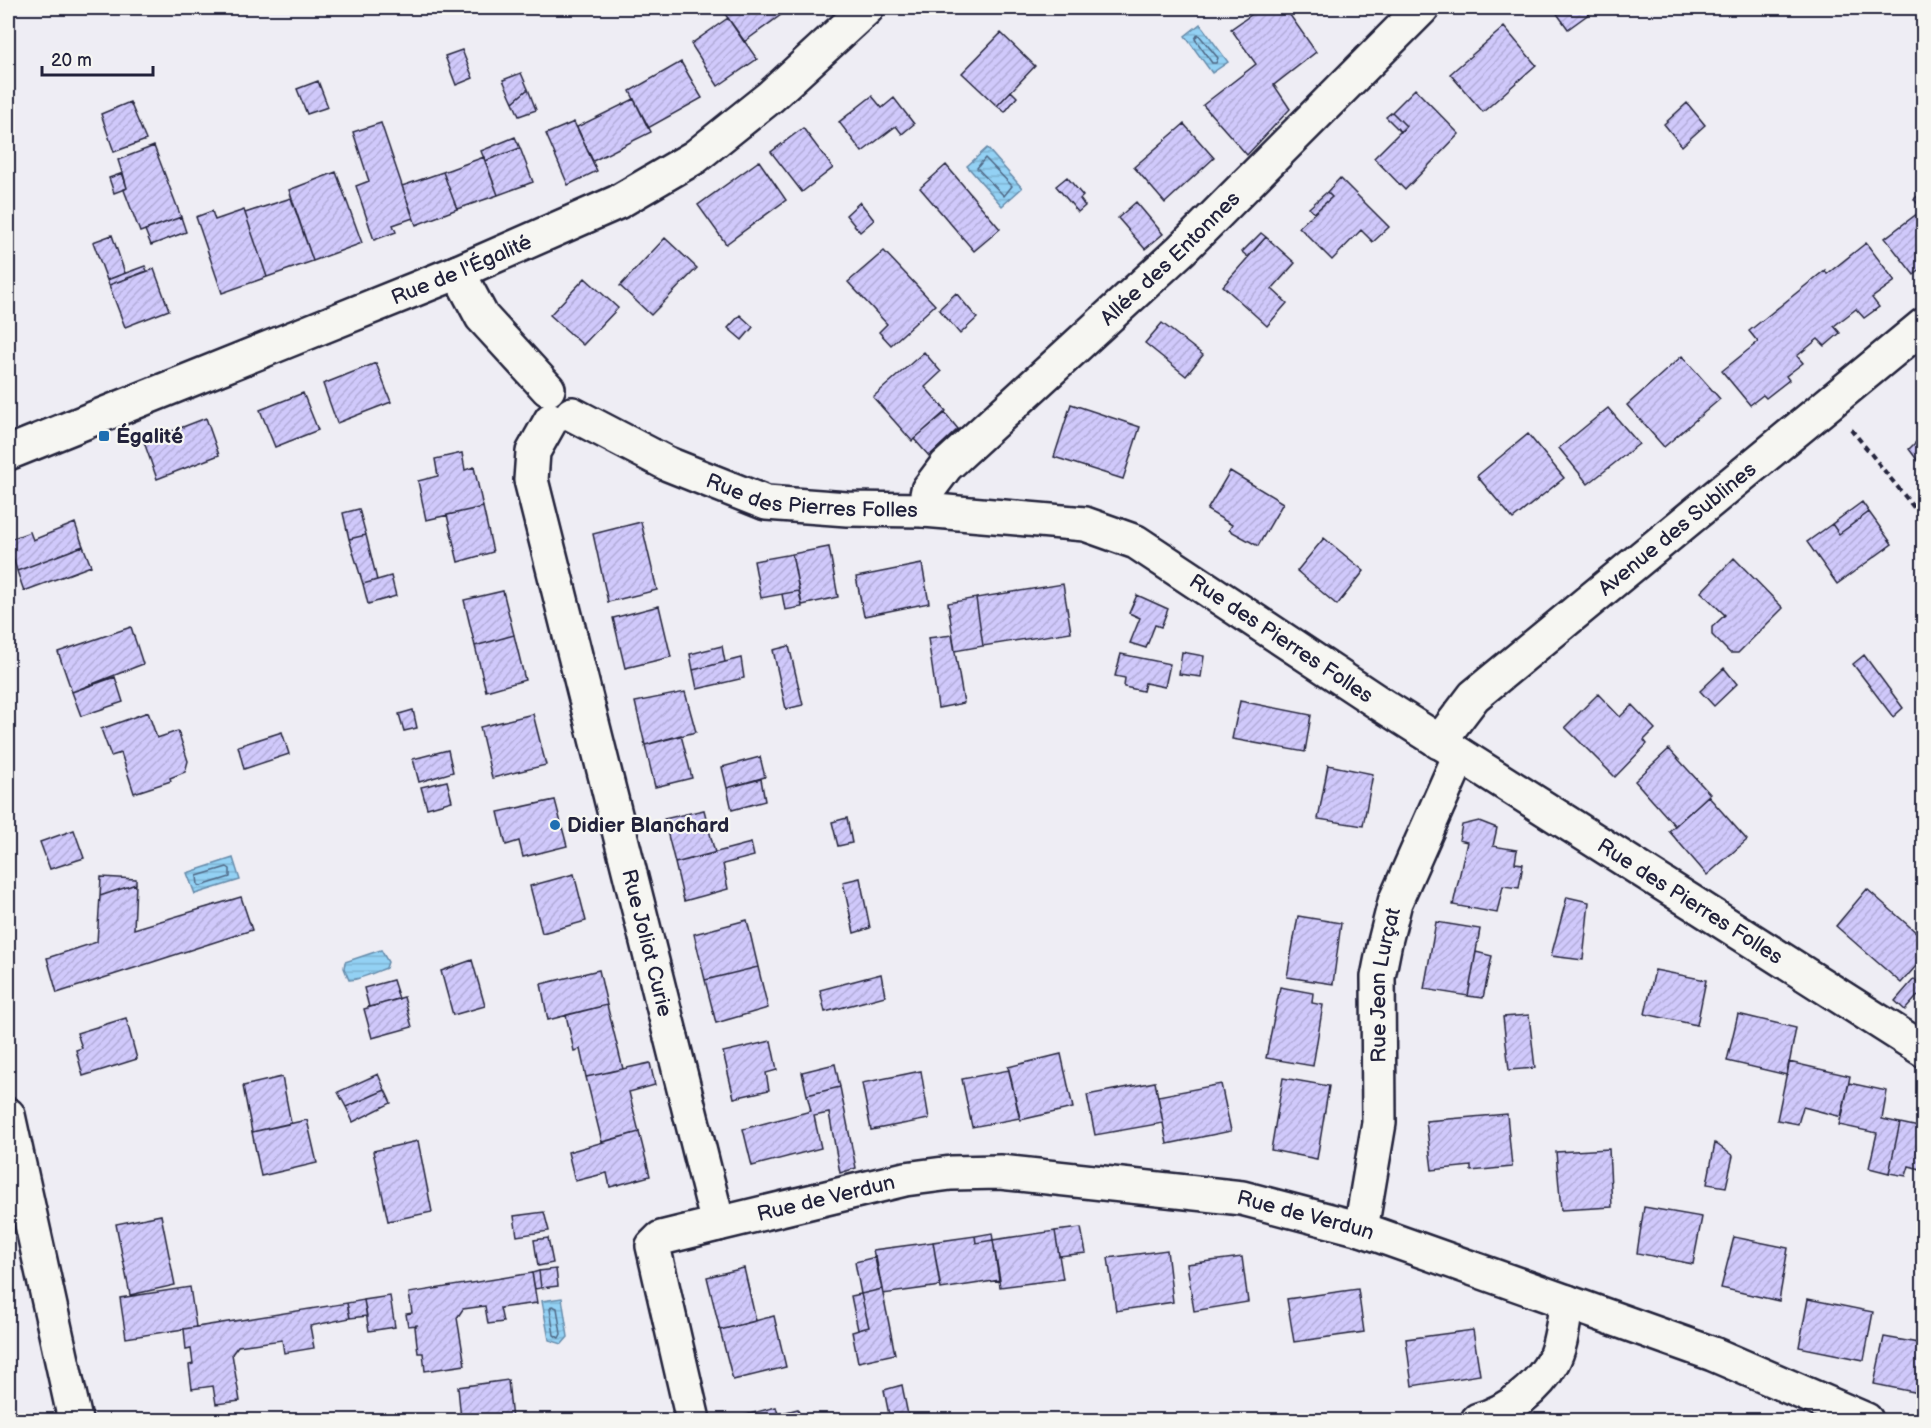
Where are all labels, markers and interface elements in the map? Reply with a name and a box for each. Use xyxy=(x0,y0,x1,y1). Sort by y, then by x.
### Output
scale bar xyxy=(42,39,153,77)
text: 20 m xyxy=(51,50,92,71)
street label: Allée des Entonnes xyxy=(1095,186,1245,331)
street label: Rue de l'Égalité xyxy=(388,229,536,311)
place label: Égalité xyxy=(116,423,184,449)
marker: Égalité xyxy=(97,429,111,443)
street label: Avenue des Sublines xyxy=(1593,457,1761,601)
street label: Rue des Pierres Folles xyxy=(702,468,918,523)
street label: Rue des Pierres Folles xyxy=(1184,569,1378,709)
place label: Didier Blanchard xyxy=(567,813,729,838)
marker: Didier Blanchard xyxy=(548,818,562,832)
street label: Rue des Pierres Folles xyxy=(1592,833,1787,970)
street label: Rue Joliot Curie xyxy=(616,867,677,1019)
street label: Rue Jean Lurçat xyxy=(1366,905,1406,1063)
street label: Rue de Verdun xyxy=(755,1170,897,1227)
street label: Rue de Verdun xyxy=(1234,1185,1378,1246)

